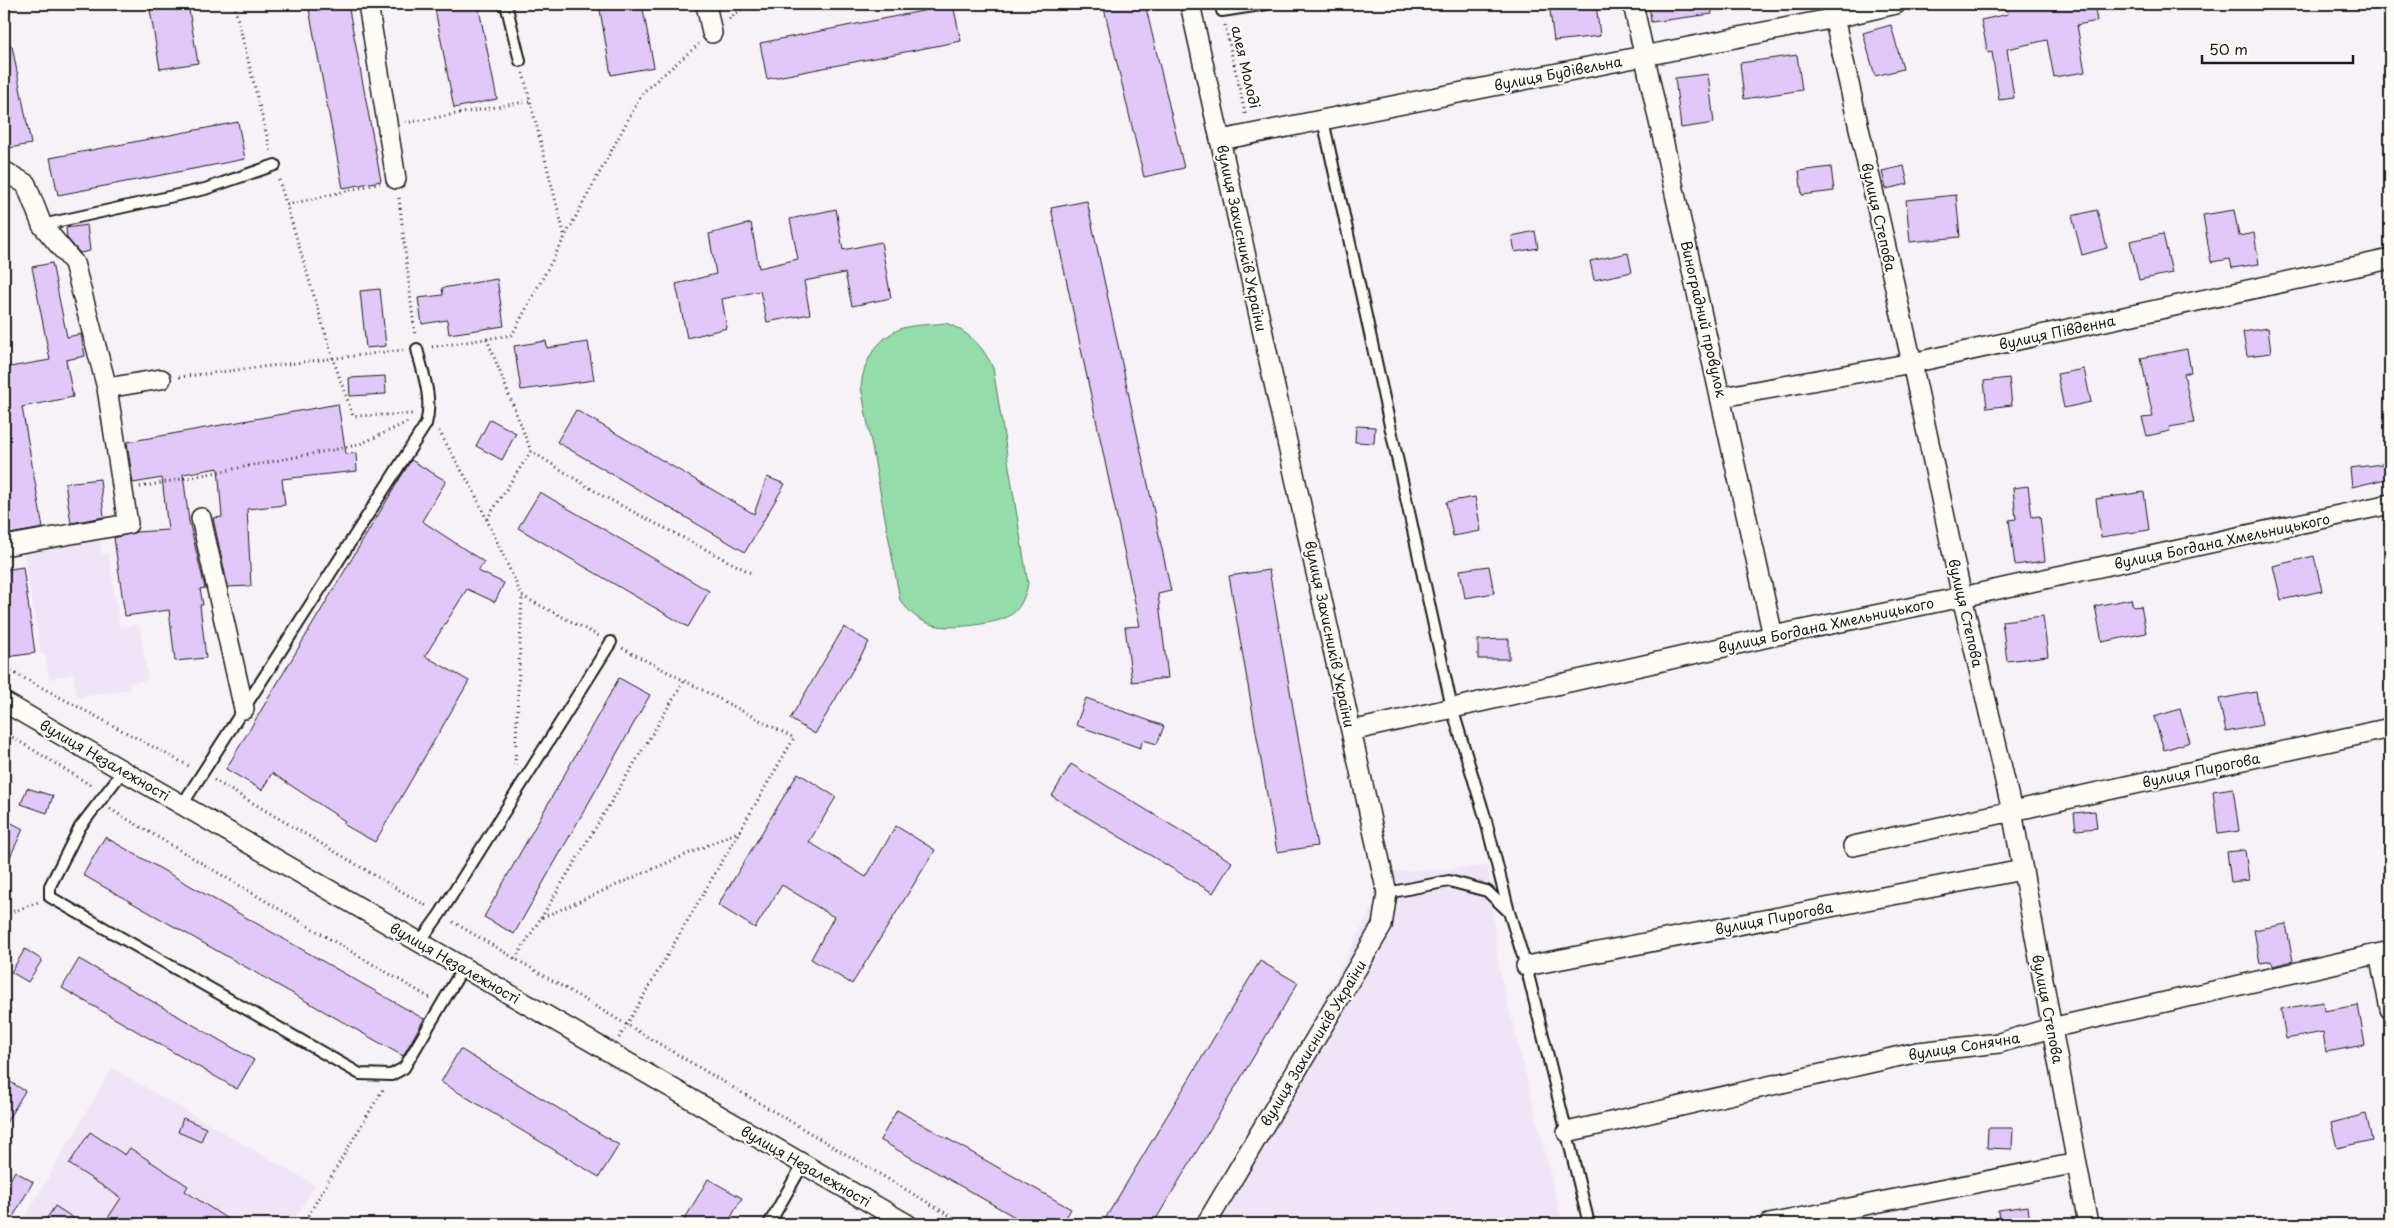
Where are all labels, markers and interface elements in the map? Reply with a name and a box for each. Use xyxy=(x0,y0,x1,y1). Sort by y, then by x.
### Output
street label: алея Молоді xyxy=(1226,23,1266,111)
scale bar xyxy=(2202,32,2353,64)
text: 50 m xyxy=(2209,37,2248,60)
street label: вулиця Будівельна xyxy=(1492,50,1624,96)
street label: вулиця Захисників України xyxy=(1212,143,1272,333)
street label: вулиця Степова xyxy=(1856,161,1902,274)
street label: Виноградний провулок xyxy=(1676,239,1732,400)
street label: вулиця Південна xyxy=(1997,309,2117,355)
street label: вулиця Богдана Хмельницького xyxy=(2112,508,2332,574)
street label: вулиця Захисників України xyxy=(1300,539,1360,729)
street label: вулиця Степова xyxy=(1943,557,1989,670)
street label: вулиця Богдана Хмельницького xyxy=(1716,592,1936,658)
street label: вулиця Незалежності xyxy=(36,714,174,806)
street label: вулиця Пирогова xyxy=(2140,747,2262,793)
street label: вулиця Пирогова xyxy=(1713,896,1835,940)
street label: вулиця Незалежності xyxy=(386,917,524,1009)
street label: вулиця Степова xyxy=(2027,953,2069,1066)
street label: вулиця Захисників України xyxy=(1255,956,1371,1130)
street label: вулиця Сонячна xyxy=(1907,1027,2022,1065)
street label: вулиця Незалежності xyxy=(737,1120,875,1212)

